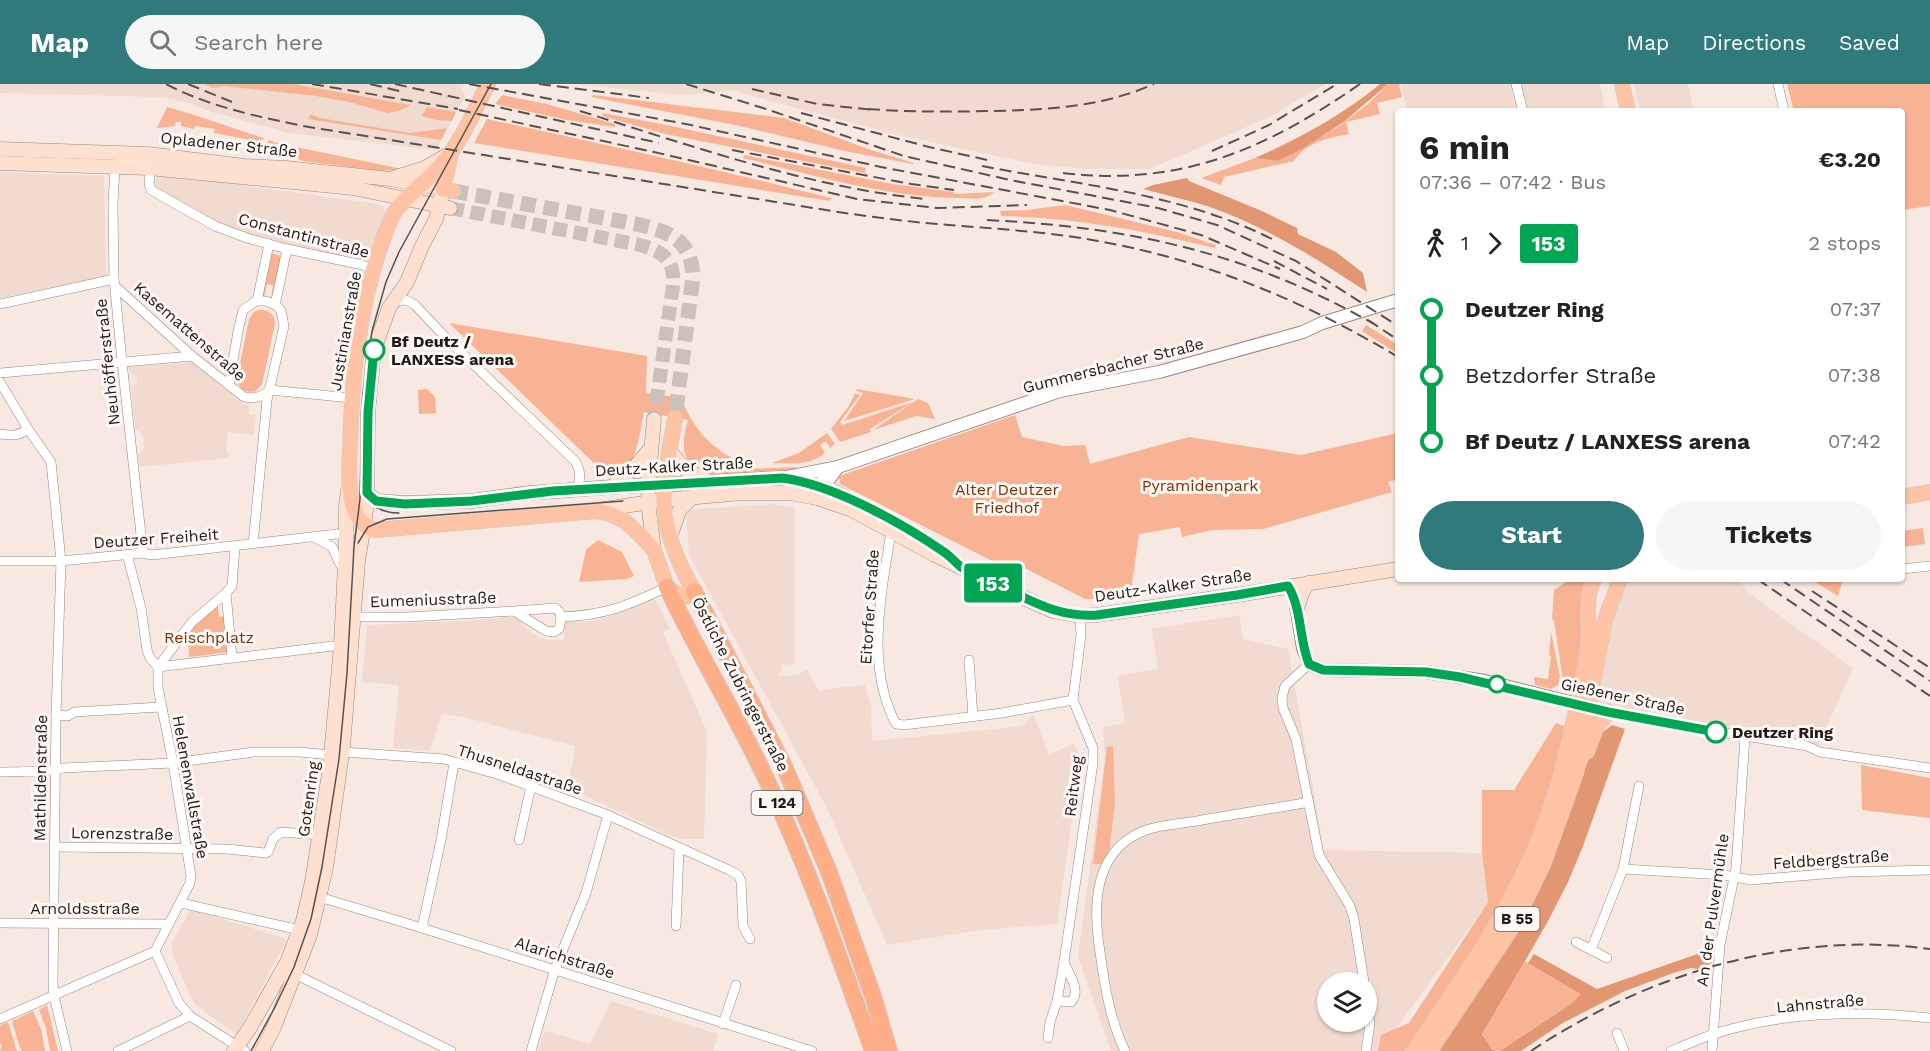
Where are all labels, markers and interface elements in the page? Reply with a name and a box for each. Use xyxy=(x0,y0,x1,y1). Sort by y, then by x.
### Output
search box xyxy=(125,15,545,69)
text: Map xyxy=(30,26,89,59)
icon: search xyxy=(146,26,179,59)
text: Search here xyxy=(194,30,323,55)
text: Map xyxy=(1626,30,1669,55)
text: Directions xyxy=(1702,30,1806,55)
text: Saved xyxy=(1839,30,1900,55)
street label: Opladener Straße xyxy=(160,128,298,161)
text: 6 min xyxy=(1419,128,1510,167)
text: €3.20 xyxy=(1819,147,1881,172)
text: 07:36 – 07:42 · Bus xyxy=(1419,170,1606,194)
street label: Constantinstraße xyxy=(236,209,371,262)
icon: walk xyxy=(1419,227,1452,260)
icon: forward xyxy=(1478,227,1511,260)
text: 1 xyxy=(1461,231,1469,255)
text: 153 xyxy=(1532,231,1566,256)
text: 2 stops xyxy=(1809,231,1881,255)
street label: Justinianstraße xyxy=(326,270,365,392)
street label: Kasemattenstraße xyxy=(130,278,250,385)
text: Deutzer Ring xyxy=(1465,297,1604,322)
text: 07:37 xyxy=(1830,297,1881,321)
street label: Neuhöfferstraße xyxy=(91,298,124,426)
place label: Bf Deutz / LANXESS arena xyxy=(391,332,514,369)
street label: Gummersbacher Straße xyxy=(1021,334,1206,397)
marker: Bf Deutz / LANXESS arena xyxy=(363,339,385,361)
text: Betzdorfer Straße xyxy=(1465,363,1656,388)
text: 07:38 xyxy=(1828,363,1881,387)
text: Bf Deutz / LANXESS arena xyxy=(1465,429,1750,454)
text: 07:42 xyxy=(1828,429,1881,453)
street label: Deutz-Kalker Straße xyxy=(594,453,754,480)
park label: Pyramidenpark xyxy=(1142,476,1258,495)
park label: Alter Deutzer Friedhof xyxy=(955,480,1060,517)
button: Start xyxy=(1419,501,1644,570)
button: Tickets xyxy=(1656,501,1881,570)
street label: Deutzer Freiheit xyxy=(93,525,220,552)
street label: Eitorfer Straße xyxy=(856,549,883,665)
line badge: 153 xyxy=(958,564,1028,602)
street label: Deutz-Kalker Straße xyxy=(1093,565,1253,606)
text: 153 xyxy=(976,571,1010,596)
street label: Eumeniusstraße xyxy=(370,588,497,611)
street label: Östliche Zubringerstraße xyxy=(688,594,793,775)
park label: Reischplatz xyxy=(164,628,254,647)
street label: Gießener Straße xyxy=(1559,674,1687,719)
unlabelled marker xyxy=(1488,675,1506,693)
street label: Mathildenstraße xyxy=(30,714,51,842)
street label: Helenenwallstraße xyxy=(169,714,213,860)
marker: Deutzer Ring xyxy=(1705,721,1727,743)
place label: Deutzer Ring xyxy=(1732,723,1833,742)
street label: Thusneldastraße xyxy=(455,740,585,799)
street label: Reitweg xyxy=(1060,754,1087,818)
street label: Gotenring xyxy=(294,760,323,838)
road number: L 124 xyxy=(752,791,802,815)
street label: Lorenzstraße xyxy=(71,823,173,844)
street label: An der Pulvermühle xyxy=(1692,832,1733,988)
street label: Feldbergstraße xyxy=(1772,846,1890,873)
street label: Arnoldsstraße xyxy=(30,899,140,918)
road number: B 55 xyxy=(1494,907,1540,931)
street label: Alarichstraße xyxy=(513,932,617,983)
map controls xyxy=(1317,972,1377,1032)
button: layers xyxy=(1317,972,1377,1032)
street label: Lahnstraße xyxy=(1775,990,1865,1017)

